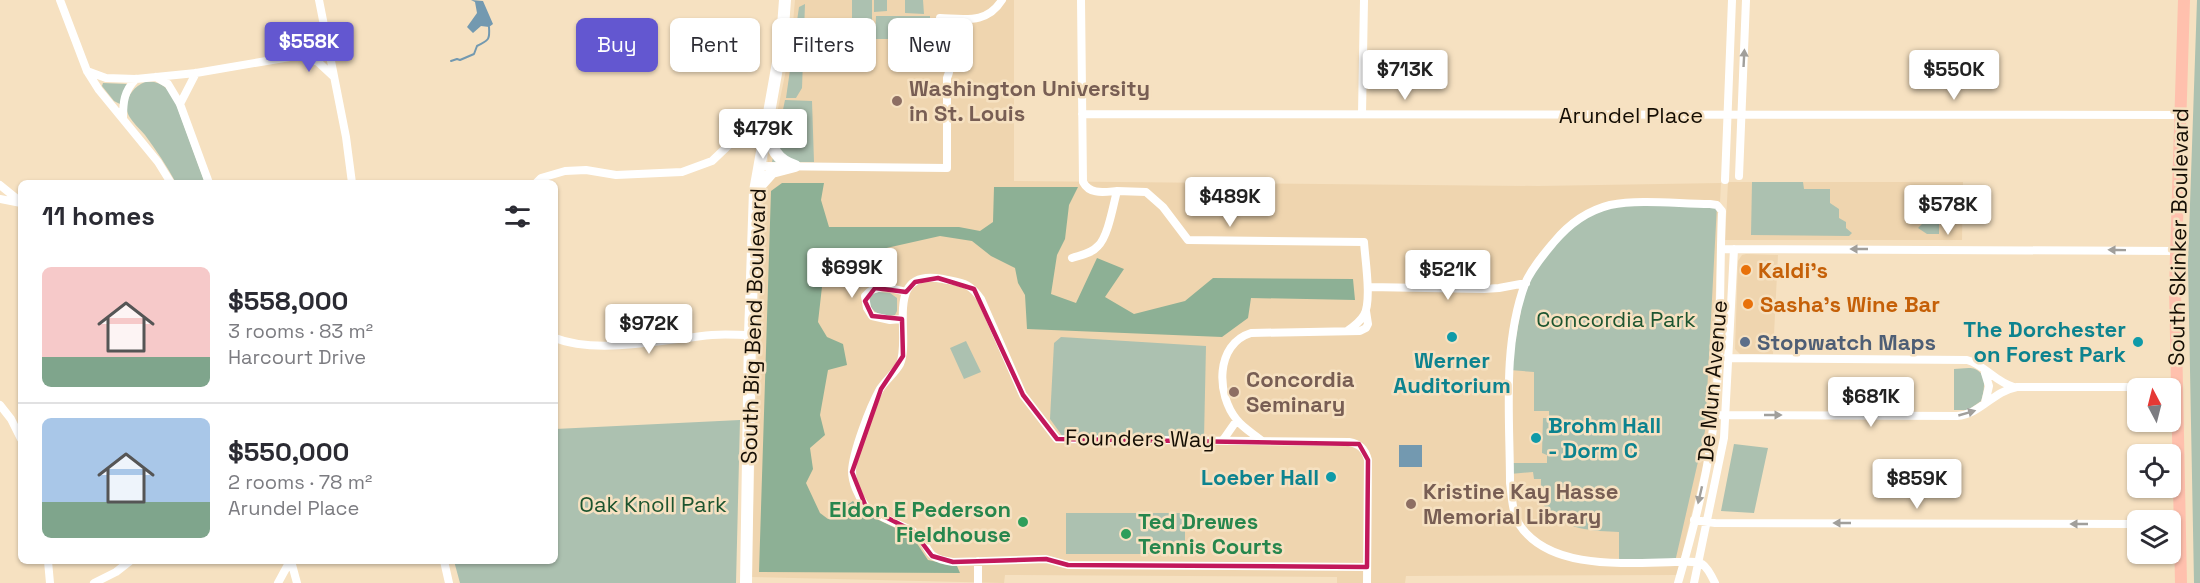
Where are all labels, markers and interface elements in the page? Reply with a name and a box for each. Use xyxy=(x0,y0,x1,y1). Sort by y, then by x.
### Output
chip: Buy xyxy=(576,18,658,72)
chip: Rent xyxy=(670,18,760,72)
chip: Filters xyxy=(772,18,876,72)
chip: New xyxy=(888,18,973,72)
pin: $558K xyxy=(267,22,351,73)
text: $558K xyxy=(279,28,339,54)
one-way arrow xyxy=(1739,48,1748,67)
pin: $713K xyxy=(1363,50,1447,101)
pin: $550K xyxy=(1912,50,1996,101)
text: $713K xyxy=(1377,56,1433,82)
text: $550K xyxy=(1923,56,1985,82)
place label: Washington University in St. Louis xyxy=(909,74,1150,127)
marker: Washington University in St. Louis xyxy=(890,94,904,108)
street label: Arundel Place xyxy=(1559,101,1703,129)
street label: South Skinker Boulevard xyxy=(2162,108,2194,366)
pin: $479K xyxy=(721,109,805,160)
text: $479K xyxy=(733,115,793,141)
pin: $489K xyxy=(1188,177,1272,228)
text: $489K xyxy=(1199,183,1261,209)
pin: $578K xyxy=(1906,185,1990,236)
street label: South Big Bend Boulevard xyxy=(734,187,772,465)
text: $578K xyxy=(1918,191,1978,217)
text: 11 homes xyxy=(42,199,155,233)
icon: filters xyxy=(501,200,534,233)
one-way arrow xyxy=(1849,244,1868,254)
one-way arrow xyxy=(2107,245,2126,255)
pin: $699K xyxy=(810,248,894,299)
pin: $521K xyxy=(1406,250,1490,301)
text: $699K xyxy=(821,254,883,280)
text: $521K xyxy=(1419,256,1477,282)
place label: Kaldi's xyxy=(1758,256,1828,284)
marker: Kaldi's xyxy=(1739,263,1753,277)
text: $558,000 xyxy=(228,284,348,318)
place label: Sasha's Wine Bar xyxy=(1760,290,1940,318)
icon: home xyxy=(90,291,162,363)
marker: Sasha's Wine Bar xyxy=(1741,297,1755,311)
street label: De Mun Avenue xyxy=(1691,299,1733,463)
pin: $972K xyxy=(607,304,691,355)
park label: Concordia Park xyxy=(1536,305,1696,333)
text: $972K xyxy=(619,310,679,336)
place label: The Dorchester on Forest Park xyxy=(1963,315,2127,368)
text: 3 rooms · 83 m² xyxy=(228,318,373,344)
place label: Stopwatch Maps xyxy=(1757,328,1936,356)
marker: Werner Auditorium xyxy=(1445,330,1459,344)
marker: Stopwatch Maps xyxy=(1738,335,1752,349)
marker: The Dorchester on Forest Park xyxy=(2131,335,2145,349)
text: Harcourt Drive xyxy=(228,344,366,370)
place label: Werner Auditorium xyxy=(1393,346,1511,399)
place label: Concordia Seminary xyxy=(1246,365,1355,418)
pin: $681K xyxy=(1829,377,1913,428)
north arrow xyxy=(2127,378,2181,432)
map controls xyxy=(2127,378,2181,564)
text: $681K xyxy=(1842,383,1900,409)
marker: Concordia Seminary xyxy=(1227,385,1241,399)
one-way arrow xyxy=(1958,408,1976,417)
one-way arrow xyxy=(1763,410,1782,420)
place label: Brohm Hall - Dorm C xyxy=(1548,411,1661,464)
street label: Founders Way xyxy=(1065,423,1215,453)
marker: Brohm Hall - Dorm C xyxy=(1529,431,1543,445)
text: $550,000 xyxy=(228,435,349,469)
icon: home xyxy=(90,442,162,514)
button: locate xyxy=(2127,444,2181,498)
pin: $859K xyxy=(1875,459,1959,510)
place label: Loeber Hall xyxy=(1201,463,1319,491)
text: $859K xyxy=(1887,465,1948,491)
text: 2 rooms · 78 m² xyxy=(228,469,372,495)
marker: Loeber Hall xyxy=(1324,470,1338,484)
place label: Kristine Kay Hasse Memorial Library xyxy=(1423,477,1619,530)
one-way arrow xyxy=(1695,485,1704,504)
park label: Oak Knoll Park xyxy=(579,490,727,518)
text: Arundel Place xyxy=(228,495,359,521)
place label: Eldon E Pederson Fieldhouse xyxy=(829,495,1011,548)
marker: Kristine Kay Hasse Memorial Library xyxy=(1404,497,1418,511)
place label: Ted Drewes Tennis Courts xyxy=(1138,507,1283,560)
button: layers xyxy=(2127,510,2181,564)
marker: Eldon E Pederson Fieldhouse xyxy=(1016,515,1030,529)
one-way arrow xyxy=(1833,518,1852,528)
one-way arrow xyxy=(2070,519,2089,529)
marker: Ted Drewes Tennis Courts xyxy=(1119,527,1133,541)

